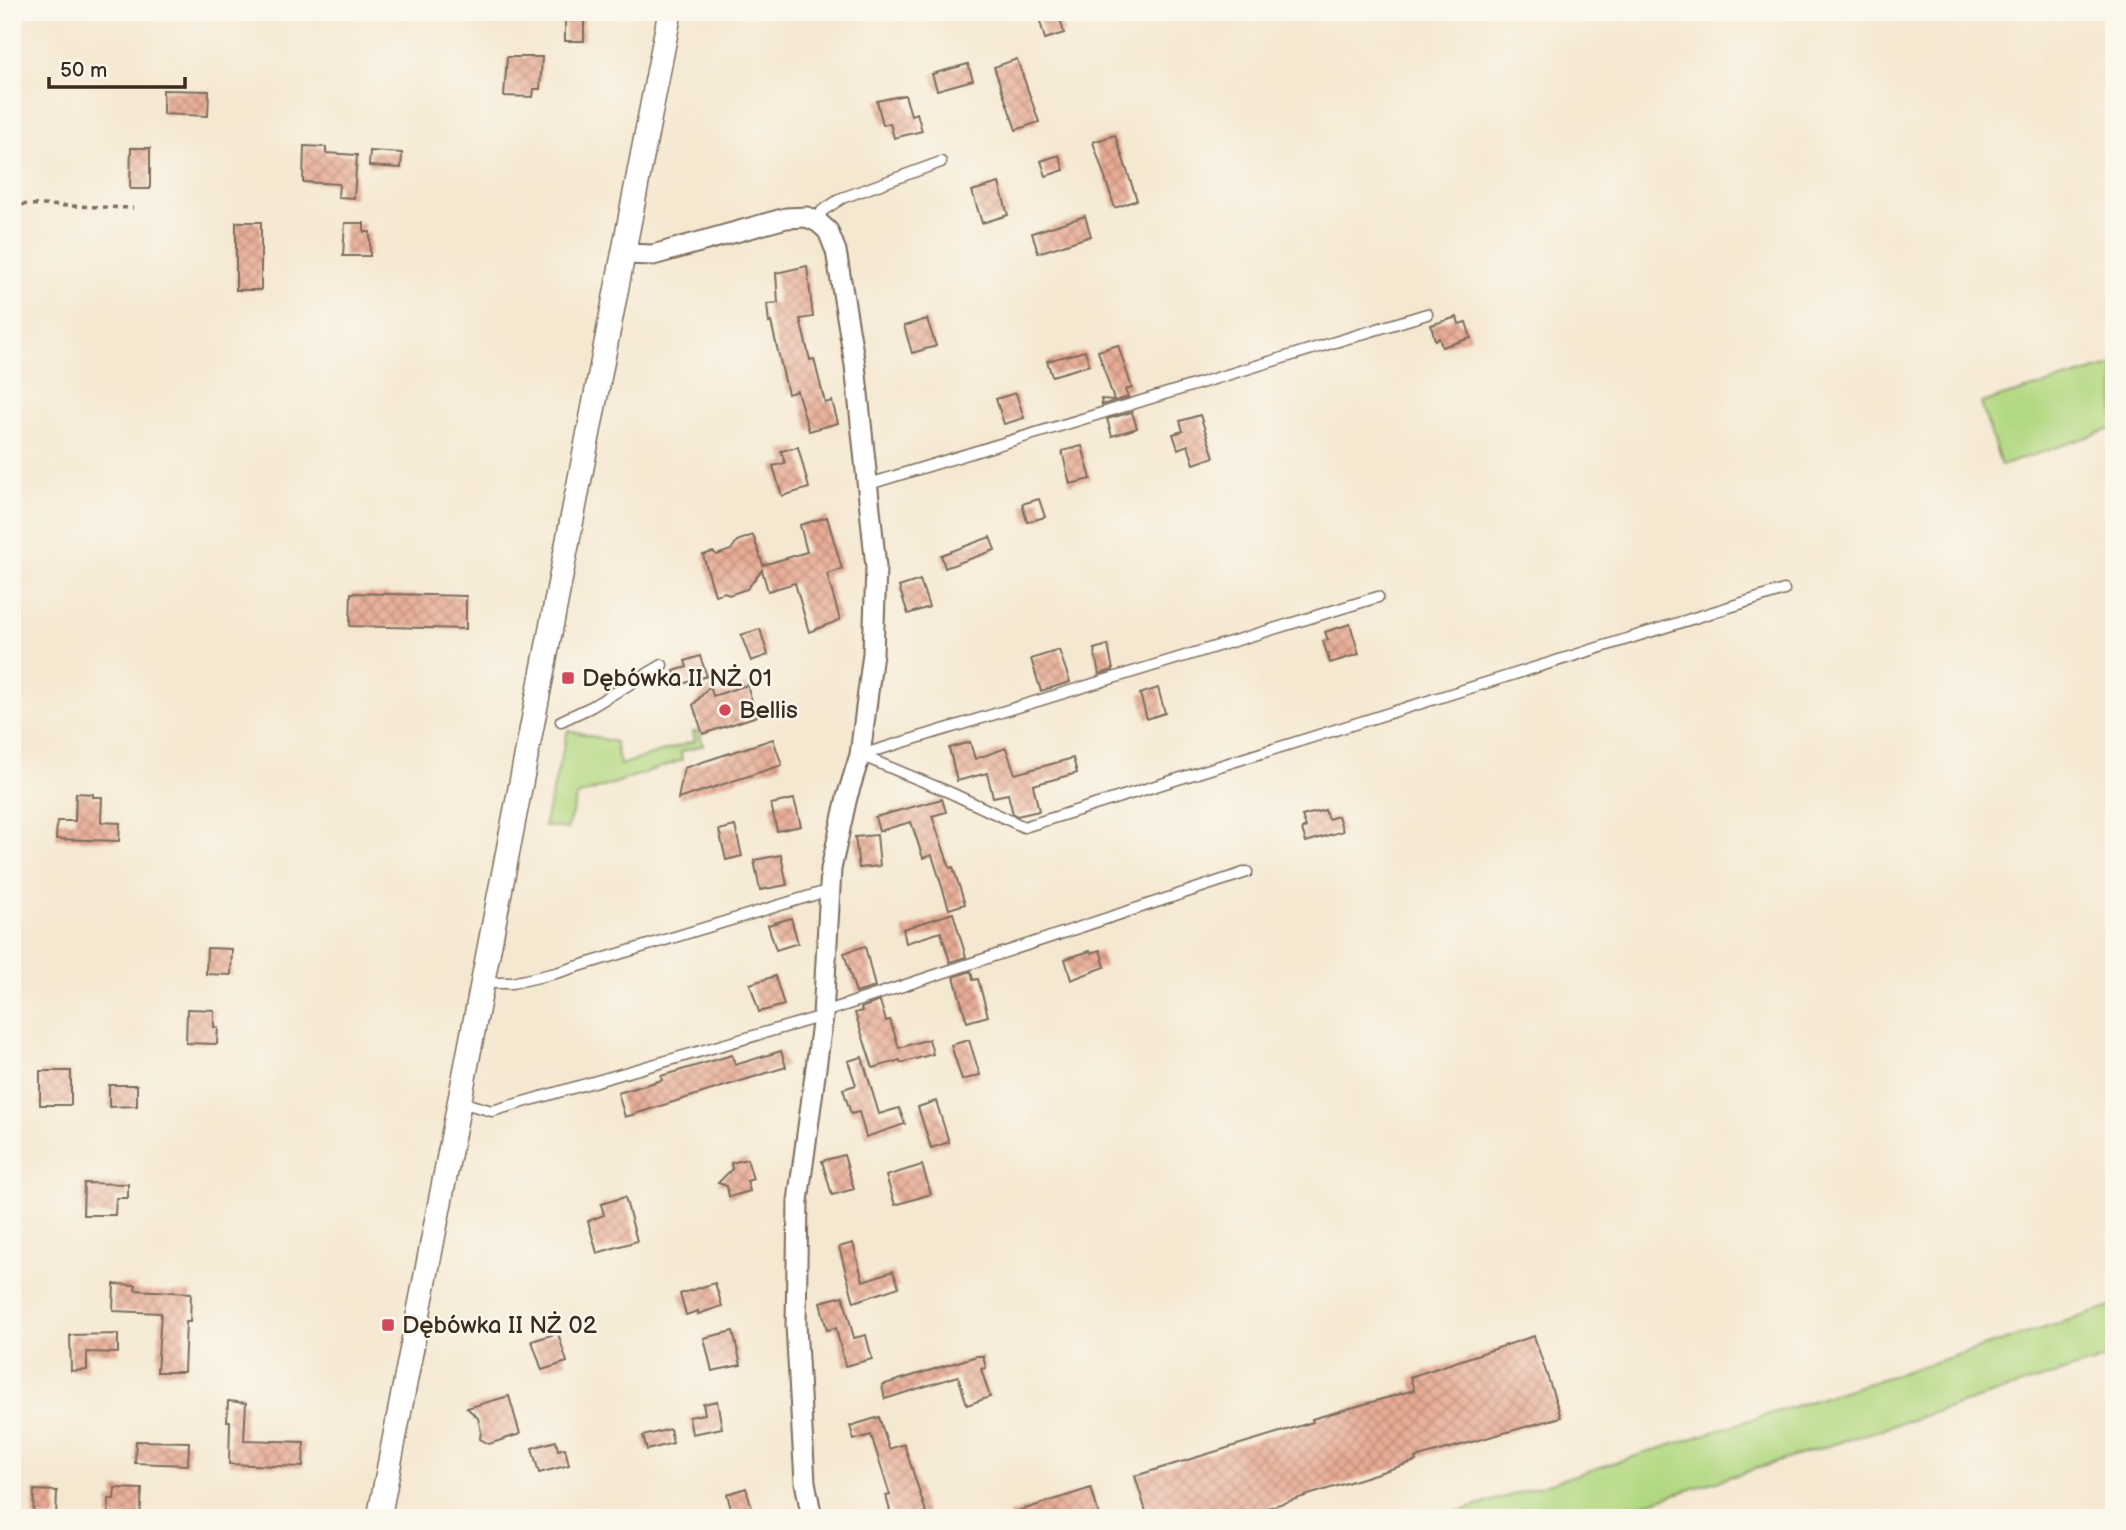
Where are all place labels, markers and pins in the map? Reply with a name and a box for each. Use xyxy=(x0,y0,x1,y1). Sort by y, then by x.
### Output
place label: Dębówka II NŻ 01 xyxy=(582,664,772,693)
marker: Dębówka II NŻ 01 xyxy=(560,670,576,686)
place label: Bellis xyxy=(739,696,798,725)
marker: Bellis xyxy=(717,702,733,718)
place label: Dębówka II NŻ 02 xyxy=(402,1311,597,1340)
marker: Dębówka II NŻ 02 xyxy=(380,1317,396,1333)

